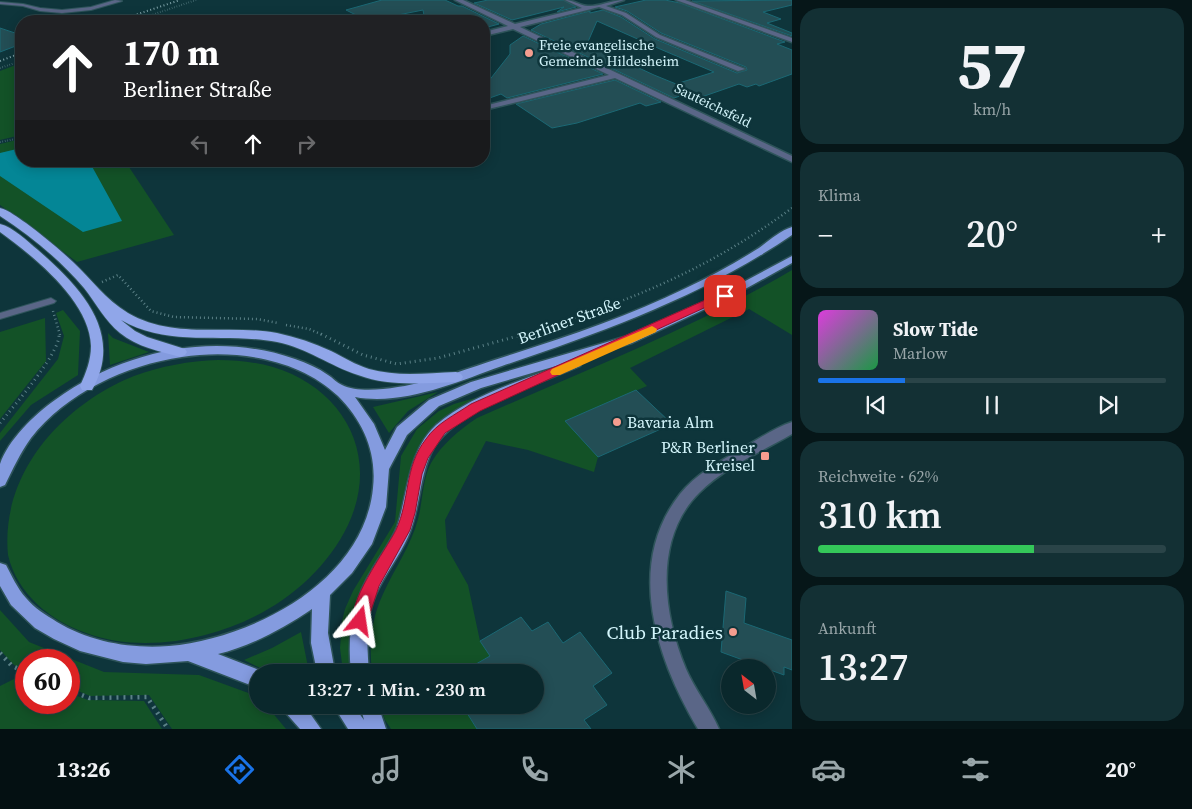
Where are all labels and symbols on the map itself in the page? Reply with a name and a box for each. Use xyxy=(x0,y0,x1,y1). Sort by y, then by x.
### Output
place label: Freie evangelische Gemeinde Hildesheim xyxy=(539,35,680,71)
marker: Freie evangelische Gemeinde Hildesheim xyxy=(523,47,535,59)
street label: Sauteichsfeld xyxy=(671,78,755,132)
pin xyxy=(704,275,746,317)
street label: Berliner Straße xyxy=(514,291,624,349)
place label: Bavaria Alm xyxy=(627,411,714,433)
marker: Bavaria Alm xyxy=(611,416,623,428)
place label: P&R Berliner Kreisel xyxy=(661,436,755,476)
marker: P&R Berliner Kreisel xyxy=(759,450,771,462)
position arrow xyxy=(333,594,385,646)
place label: Club Paradies xyxy=(606,619,723,645)
marker: Club Paradies xyxy=(727,626,739,638)
speed limit sign: 60 xyxy=(15,649,80,714)
north arrow xyxy=(721,659,776,714)

